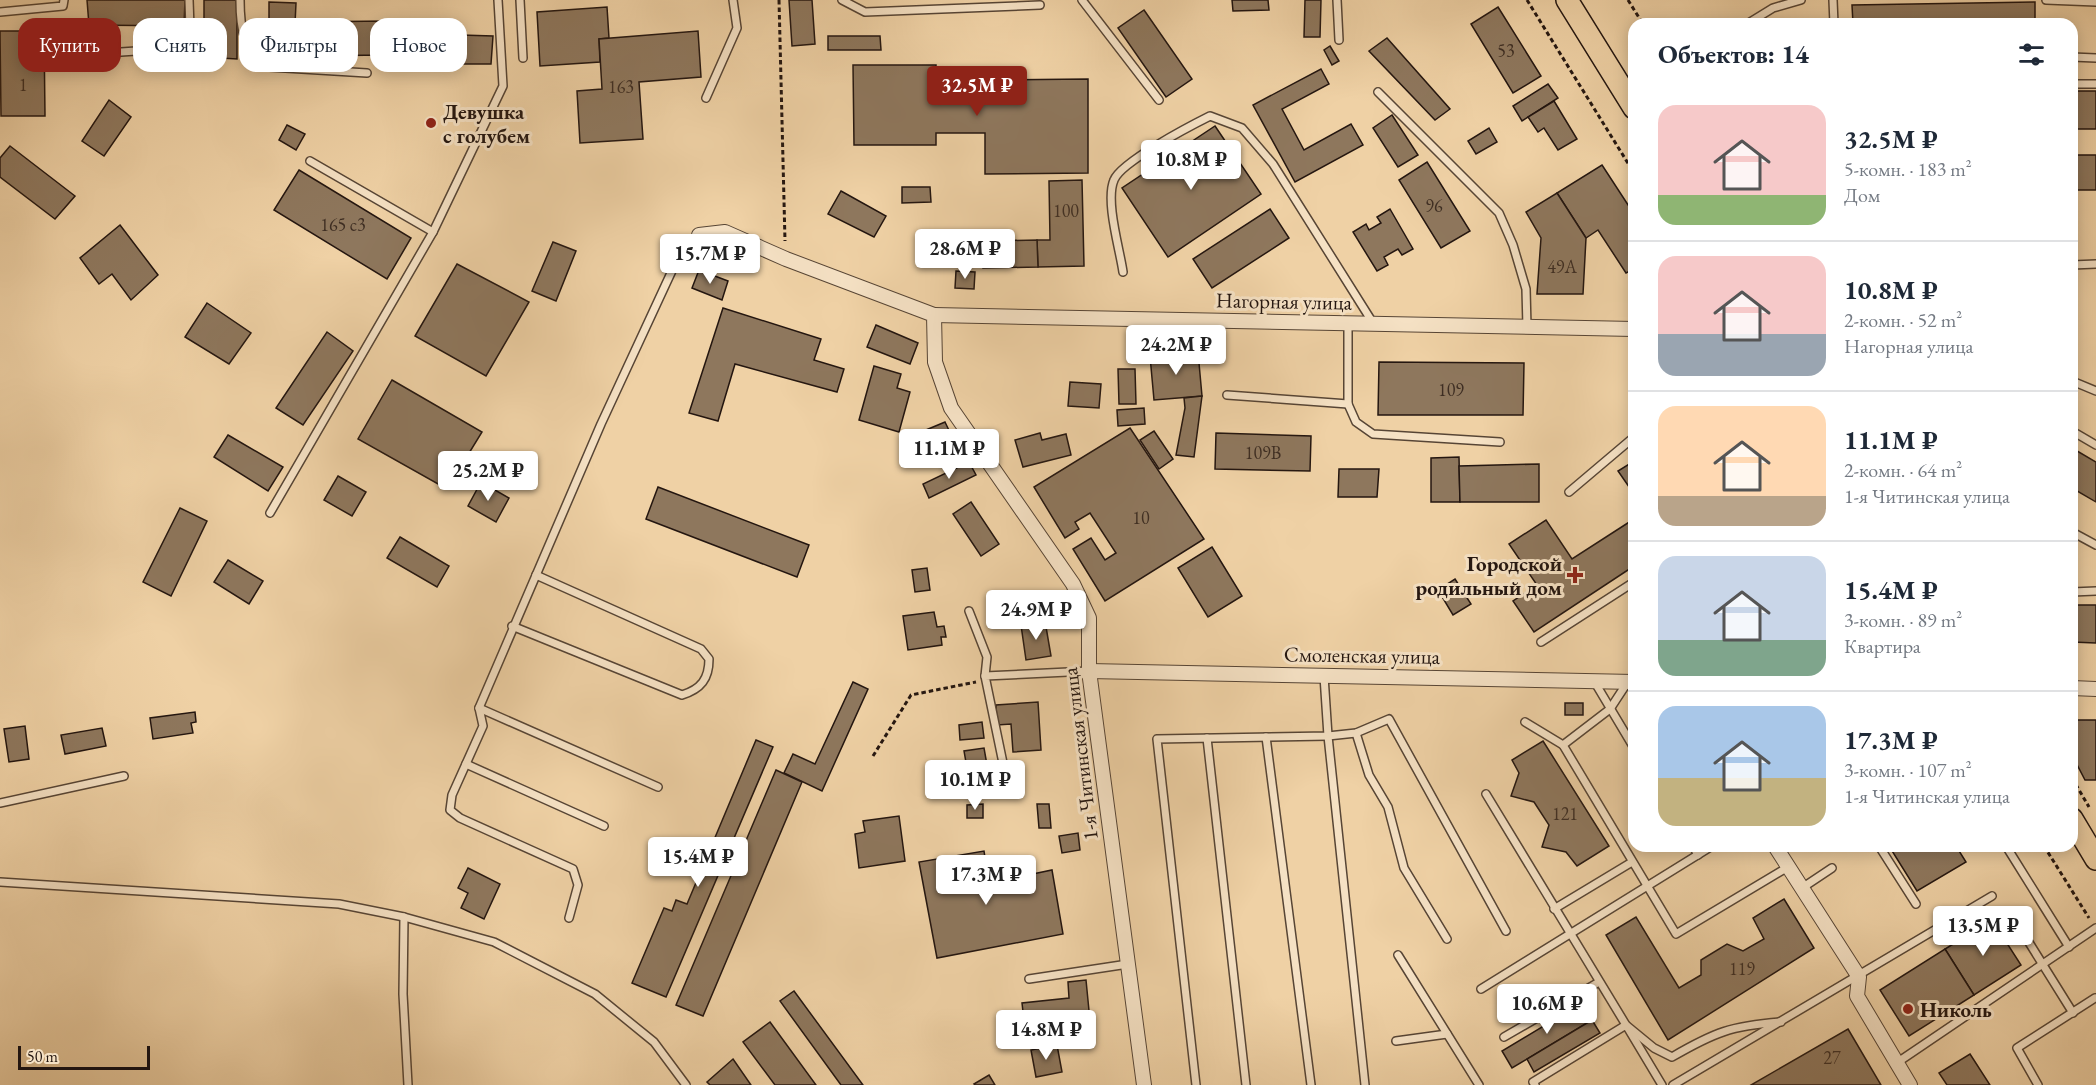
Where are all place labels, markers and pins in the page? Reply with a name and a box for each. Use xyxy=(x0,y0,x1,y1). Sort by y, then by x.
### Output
pin: 32.5M ₽ xyxy=(922,66,1032,117)
place label: Девушка с голубем xyxy=(443,98,530,149)
marker: Девушка с голубем xyxy=(424,116,438,130)
pin: 10.8M ₽ xyxy=(1136,140,1246,191)
pin: 28.6M ₽ xyxy=(910,229,1020,280)
pin: 15.7M ₽ xyxy=(655,234,765,285)
pin: 24.2M ₽ xyxy=(1121,325,1231,376)
pin: 11.1M ₽ xyxy=(894,429,1004,480)
pin: 25.2M ₽ xyxy=(433,451,543,502)
place label: Городской родильный дом xyxy=(1416,550,1562,601)
marker: Городской родильный дом xyxy=(1566,566,1584,584)
pin: 24.9M ₽ xyxy=(981,590,1091,641)
pin: 10.1M ₽ xyxy=(920,760,1030,811)
pin: 15.4M ₽ xyxy=(643,837,753,888)
pin: 17.3M ₽ xyxy=(931,855,1041,906)
pin: 13.5M ₽ xyxy=(1928,906,2038,957)
pin: 10.6M ₽ xyxy=(1492,984,1602,1035)
place label: Николь xyxy=(1920,996,1992,1023)
marker: Николь xyxy=(1901,1002,1915,1016)
pin: 14.8M ₽ xyxy=(991,1010,1101,1061)

